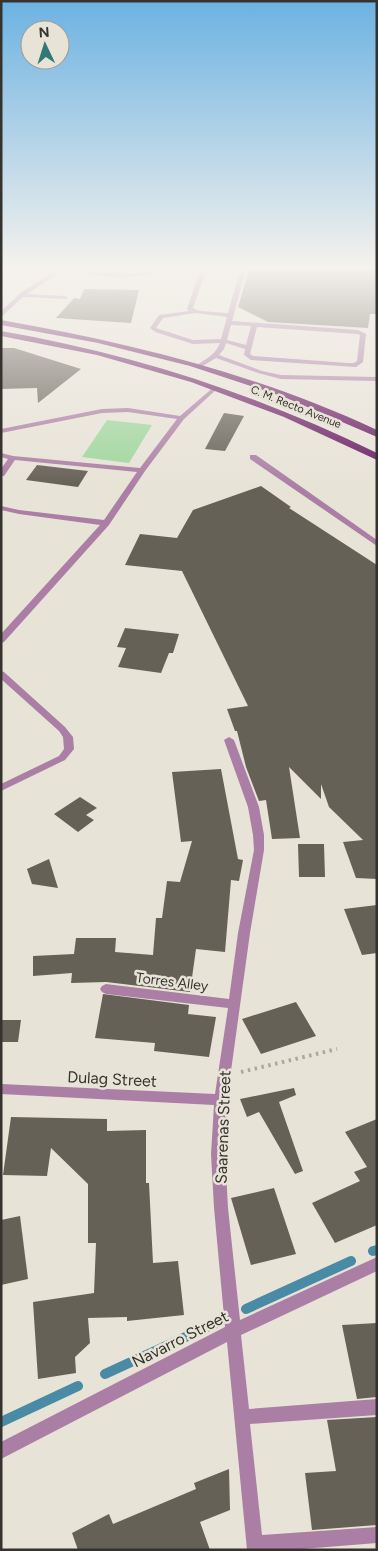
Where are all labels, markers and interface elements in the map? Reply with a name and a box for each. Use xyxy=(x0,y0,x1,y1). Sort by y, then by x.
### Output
north arrow xyxy=(20,20,70,70)
text: N xyxy=(38,24,50,41)
street label: C. M. Recto Avenue xyxy=(249,383,343,431)
street label: Torres Alley xyxy=(135,969,210,995)
street label: Dulag Street xyxy=(67,1067,157,1091)
street label: Saarenas Street xyxy=(212,1070,234,1184)
street label: Navarro Street xyxy=(129,1307,231,1371)

